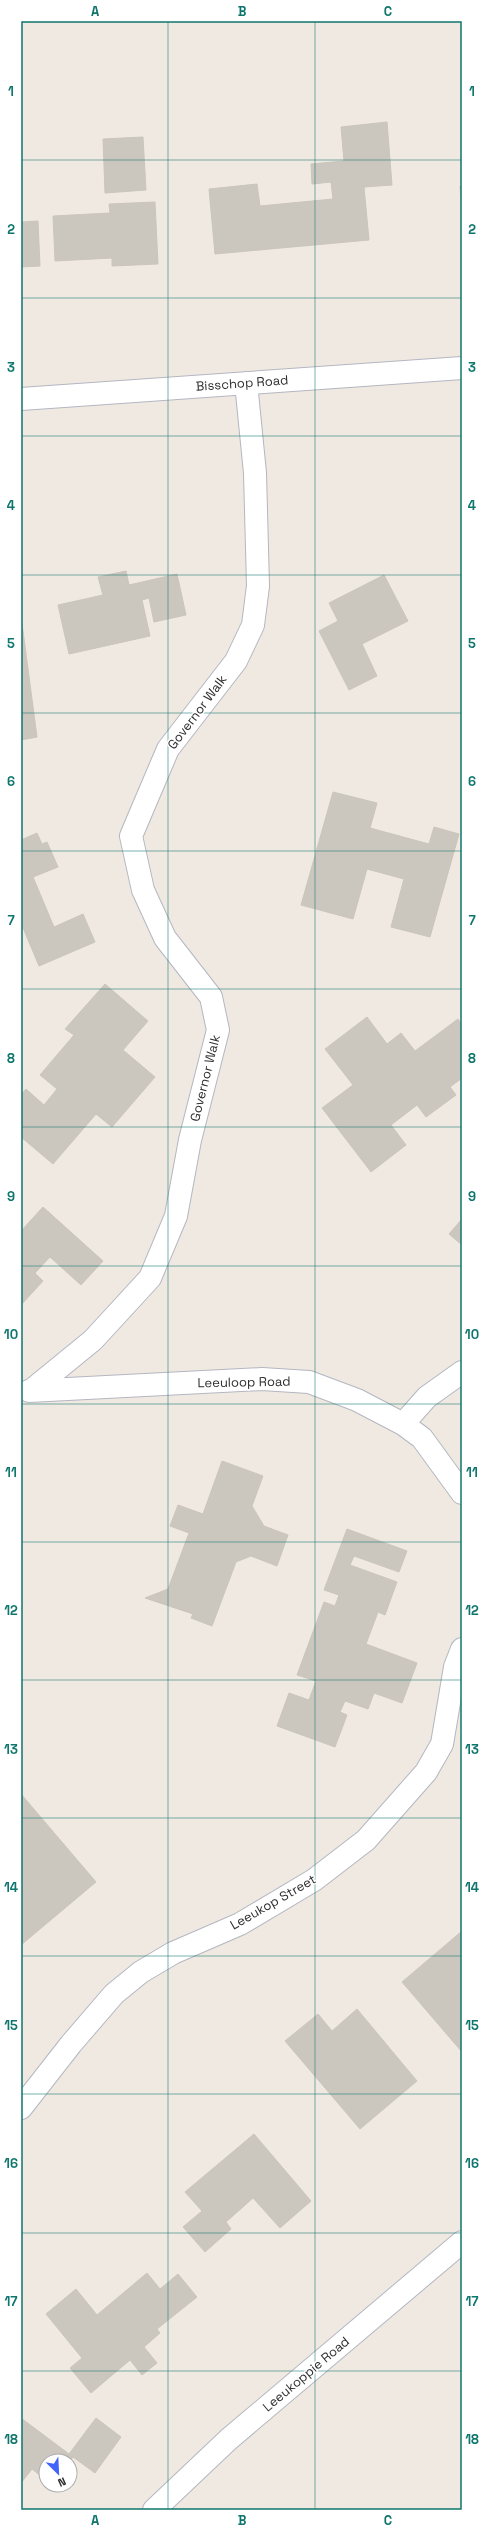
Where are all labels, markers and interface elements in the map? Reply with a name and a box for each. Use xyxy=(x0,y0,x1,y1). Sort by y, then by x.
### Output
text: A xyxy=(91,3,100,20)
text: B xyxy=(238,3,247,20)
text: C xyxy=(384,3,392,20)
text: 1 xyxy=(8,83,14,100)
text: 1 xyxy=(469,83,475,100)
text: 2 xyxy=(7,221,15,238)
text: 2 xyxy=(468,221,476,238)
text: 3 xyxy=(7,359,15,376)
text: 3 xyxy=(468,359,476,376)
street label: Bisschop Road xyxy=(195,371,289,395)
text: 4 xyxy=(7,497,15,514)
text: 4 xyxy=(468,497,476,514)
text: 5 xyxy=(7,635,15,652)
text: 5 xyxy=(468,635,476,652)
street label: Governor Walk xyxy=(164,671,230,753)
text: 6 xyxy=(7,773,15,790)
text: 6 xyxy=(468,773,476,790)
text: 7 xyxy=(7,912,15,929)
text: 7 xyxy=(468,912,476,929)
street label: Governor Walk xyxy=(186,1033,224,1123)
text: 8 xyxy=(7,1050,15,1067)
text: 8 xyxy=(468,1050,476,1067)
text: 9 xyxy=(7,1188,15,1205)
text: 9 xyxy=(468,1188,476,1205)
text: 10 xyxy=(4,1326,18,1343)
text: 10 xyxy=(465,1326,479,1343)
street label: Leeuloop Road xyxy=(197,1373,291,1391)
text: 11 xyxy=(5,1464,17,1481)
text: 11 xyxy=(466,1464,478,1481)
text: 12 xyxy=(4,1602,18,1619)
text: 12 xyxy=(465,1602,479,1619)
text: 13 xyxy=(4,1741,18,1758)
text: 13 xyxy=(465,1741,479,1758)
street label: Leeukop Street xyxy=(227,1871,319,1933)
text: 14 xyxy=(4,1879,18,1896)
text: 14 xyxy=(465,1879,479,1896)
text: 15 xyxy=(4,2017,18,2034)
text: 15 xyxy=(465,2017,479,2034)
text: 16 xyxy=(4,2155,18,2172)
text: 16 xyxy=(465,2155,479,2172)
text: 17 xyxy=(4,2293,18,2310)
text: 17 xyxy=(465,2293,479,2310)
street label: Leeukoppie Road xyxy=(259,2333,353,2415)
text: 18 xyxy=(4,2431,18,2448)
text: 18 xyxy=(465,2431,479,2448)
north arrow xyxy=(38,2453,78,2493)
text: N xyxy=(56,2474,68,2490)
text: A xyxy=(91,2512,100,2529)
text: B xyxy=(238,2512,247,2529)
text: C xyxy=(384,2512,392,2529)

